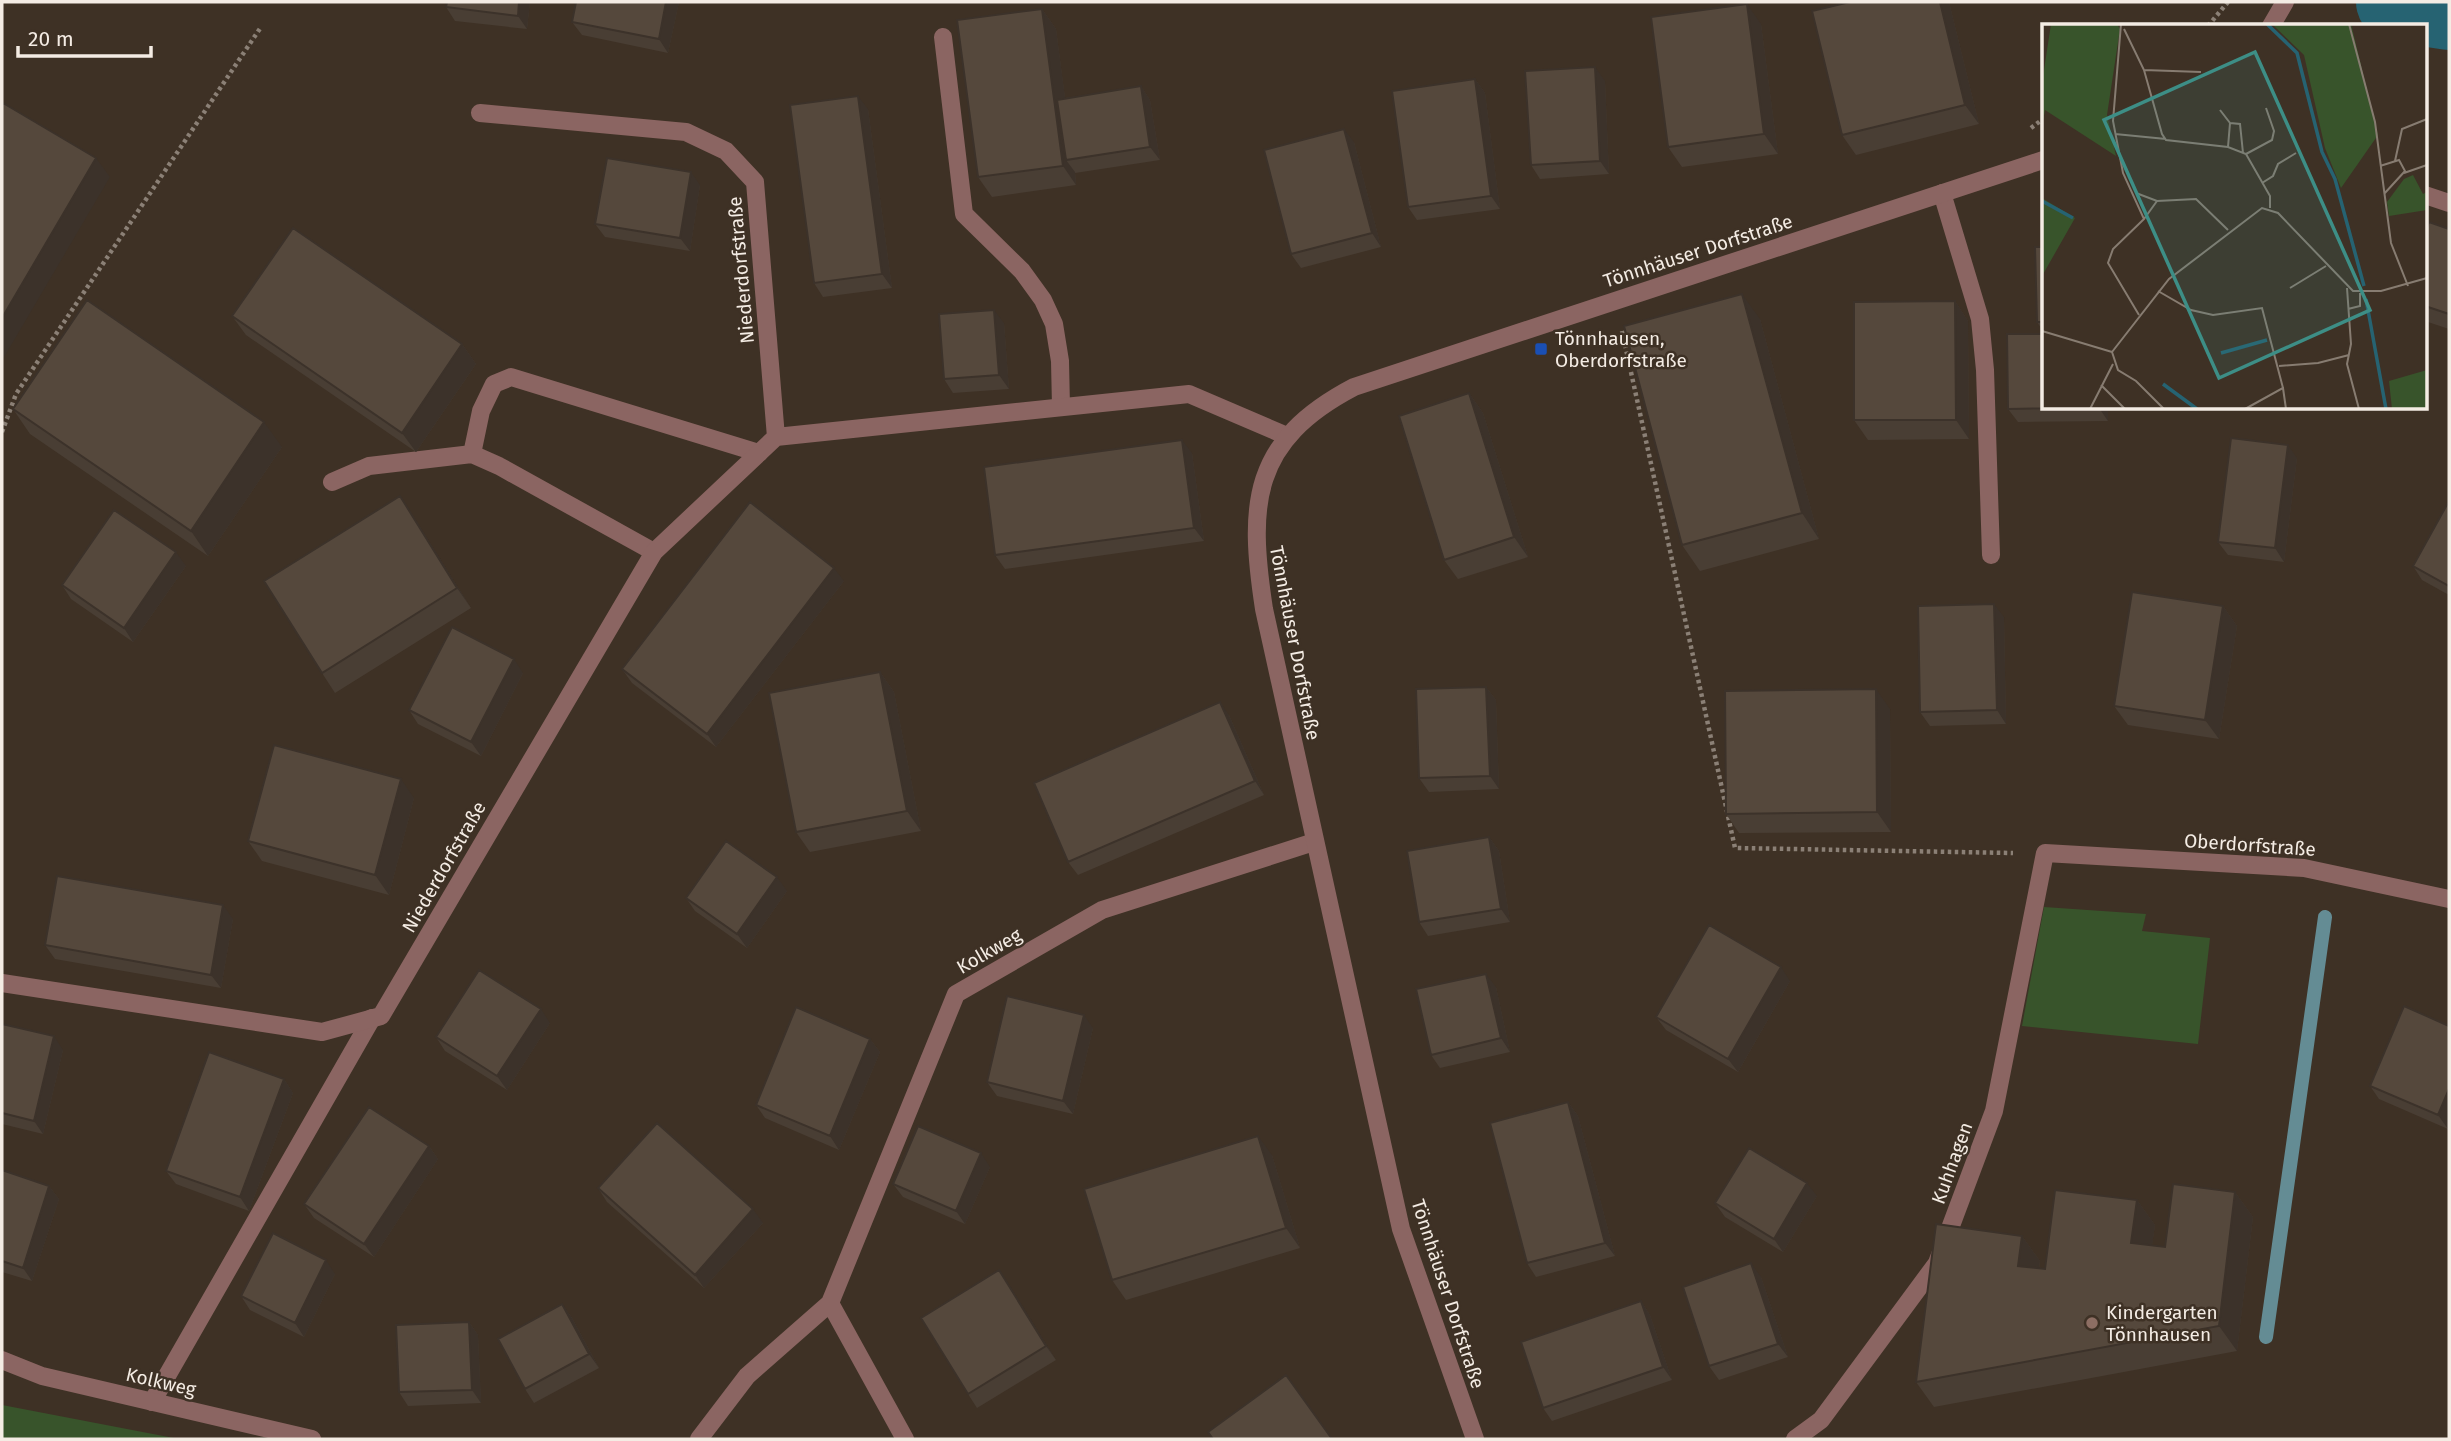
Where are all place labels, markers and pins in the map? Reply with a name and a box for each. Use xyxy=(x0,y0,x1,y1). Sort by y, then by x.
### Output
place label: Tönnhausen, Oberdorfstraße xyxy=(1555,327,1687,372)
marker: Tönnhausen, Oberdorfstraße xyxy=(1533,341,1549,357)
place label: Kindergarten Tönnhausen xyxy=(2106,1301,2218,1346)
marker: Kindergarten Tönnhausen xyxy=(2084,1315,2100,1331)

